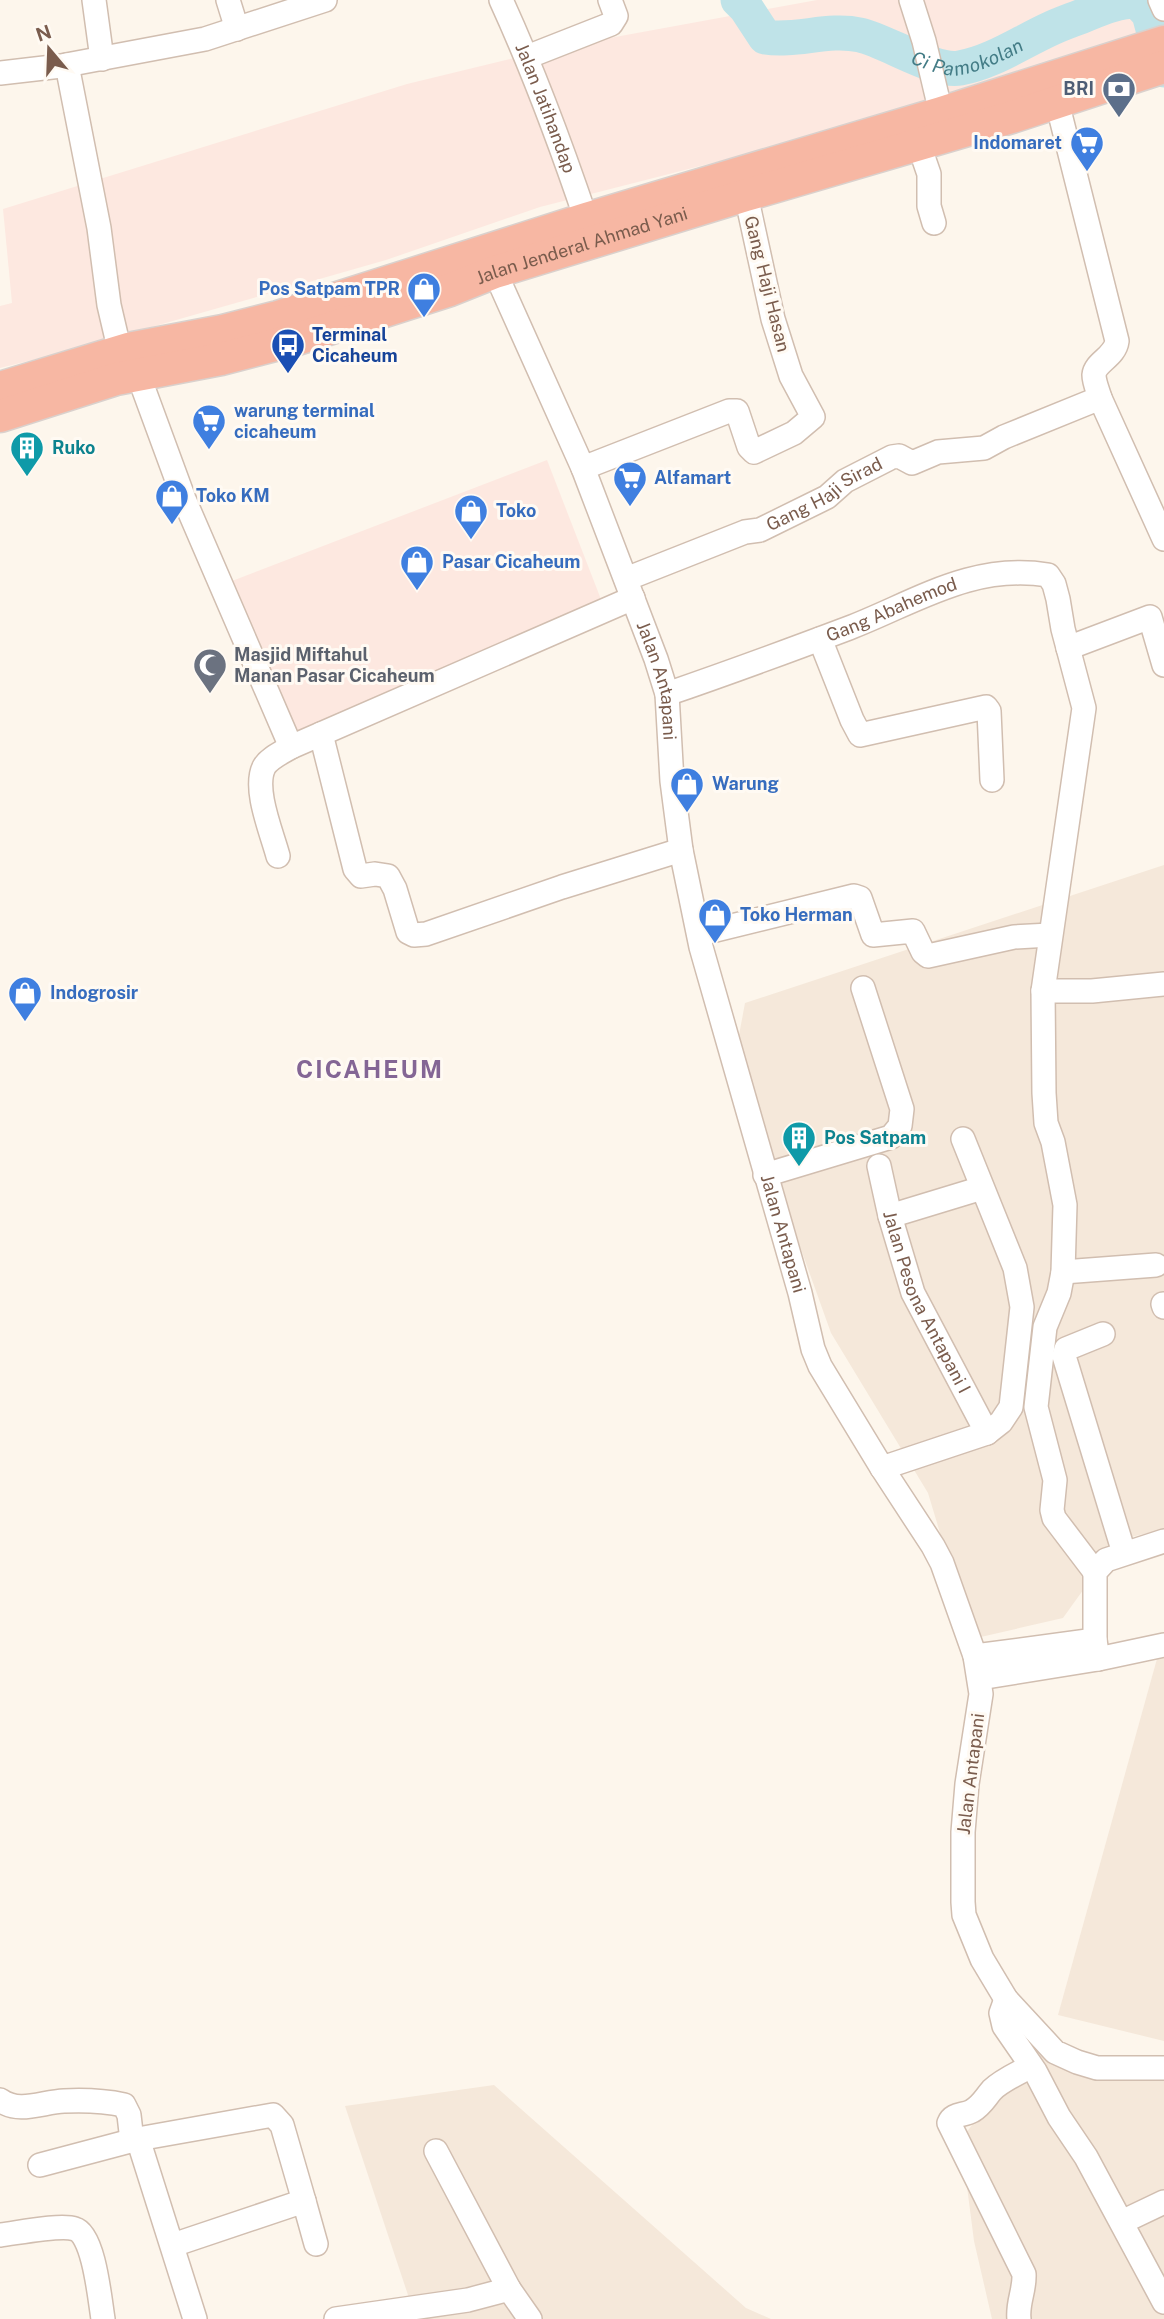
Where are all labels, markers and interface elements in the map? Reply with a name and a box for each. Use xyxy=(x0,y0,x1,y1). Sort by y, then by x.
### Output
north arrow xyxy=(14,14,84,84)
text: N xyxy=(33,20,54,46)
water label: Ci Pamokolan xyxy=(908,34,1026,80)
street label: Jalan Jatihandap xyxy=(511,40,580,176)
bank icon: BRI xyxy=(1100,70,1138,119)
place label: BRI xyxy=(1063,78,1094,99)
supermarket icon: Indomaret xyxy=(1068,124,1106,173)
place label: Indomaret xyxy=(973,132,1062,153)
street label: Jalan Jenderal Ahmad Yani xyxy=(473,203,690,289)
street label: Gang Haji Hasan xyxy=(740,214,795,354)
shop icon: Pos Satpam TPR xyxy=(405,270,443,319)
place label: Pos Satpam TPR xyxy=(259,278,400,299)
place label: Terminal Cicaheum xyxy=(312,324,398,366)
bus stop icon: Terminal Cicaheum xyxy=(269,326,307,375)
place label: warung terminal cicaheum xyxy=(234,400,375,442)
supermarket icon: warung terminal cicaheum xyxy=(190,402,228,451)
building icon: Ruko xyxy=(8,429,46,478)
place label: Ruko xyxy=(52,437,95,458)
street label: Gang Haji Sirad xyxy=(763,453,886,535)
supermarket icon: Alfamart xyxy=(611,459,649,508)
place label: Alfamart xyxy=(654,467,731,488)
shop icon: Toko KM xyxy=(153,477,191,526)
place label: Toko KM xyxy=(196,485,270,506)
shop icon: Toko xyxy=(452,492,490,541)
place label: Toko xyxy=(496,500,536,521)
shop icon: Pasar Cicaheum xyxy=(398,543,436,592)
place label: Pasar Cicaheum xyxy=(442,551,580,572)
street label: Gang Abahemod xyxy=(823,573,959,646)
street label: Jalan Antapani xyxy=(633,618,681,741)
place label: Masjid Miftahul Manan Pasar Cicaheum xyxy=(234,644,435,686)
mosque icon: Masjid Miftahul Manan Pasar Cicaheum xyxy=(191,646,229,695)
shop icon: Warung xyxy=(668,765,706,814)
place label: Warung xyxy=(712,773,779,794)
shop icon: Toko Herman xyxy=(696,896,734,945)
place label: Toko Herman xyxy=(740,904,853,925)
shop icon: Indogrosir xyxy=(6,974,44,1023)
place label: Indogrosir xyxy=(50,982,139,1003)
district label: CICAHEUM xyxy=(296,1055,444,1083)
building icon: Pos Satpam xyxy=(780,1119,818,1168)
place label: Pos Satpam xyxy=(824,1127,926,1148)
street label: Jalan Antapani xyxy=(757,1172,810,1295)
street label: Jalan Pesona Antapani I xyxy=(879,1209,975,1397)
street label: Jalan Antapani xyxy=(953,1712,988,1836)

